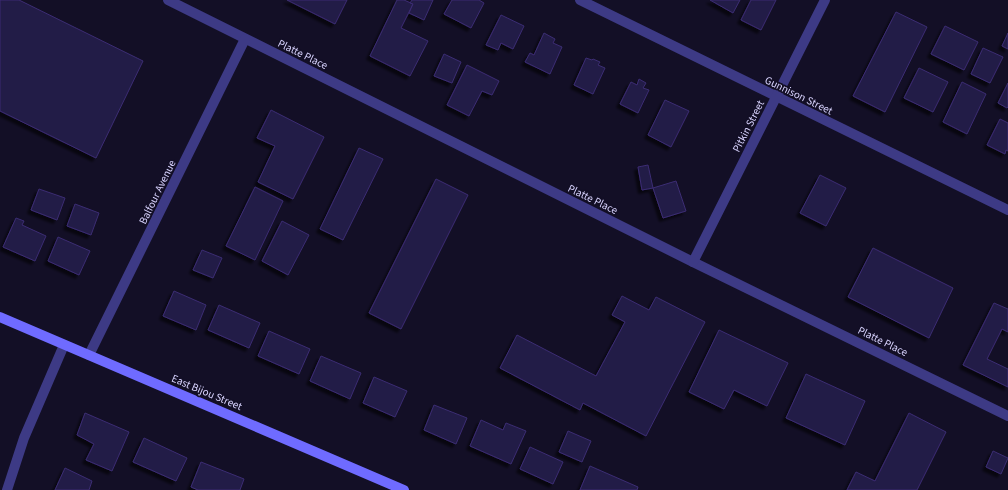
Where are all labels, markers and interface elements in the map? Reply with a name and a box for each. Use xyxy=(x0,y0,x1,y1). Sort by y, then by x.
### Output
street label: Platte Place xyxy=(275,36,331,73)
street label: Gunnison Street xyxy=(762,73,836,119)
street label: Pitkin Street xyxy=(729,97,768,155)
street label: Balfour Avenue xyxy=(135,157,180,227)
street label: Platte Place xyxy=(565,181,621,218)
street label: Platte Place xyxy=(855,323,911,360)
street label: East Bijou Street xyxy=(169,371,245,414)

